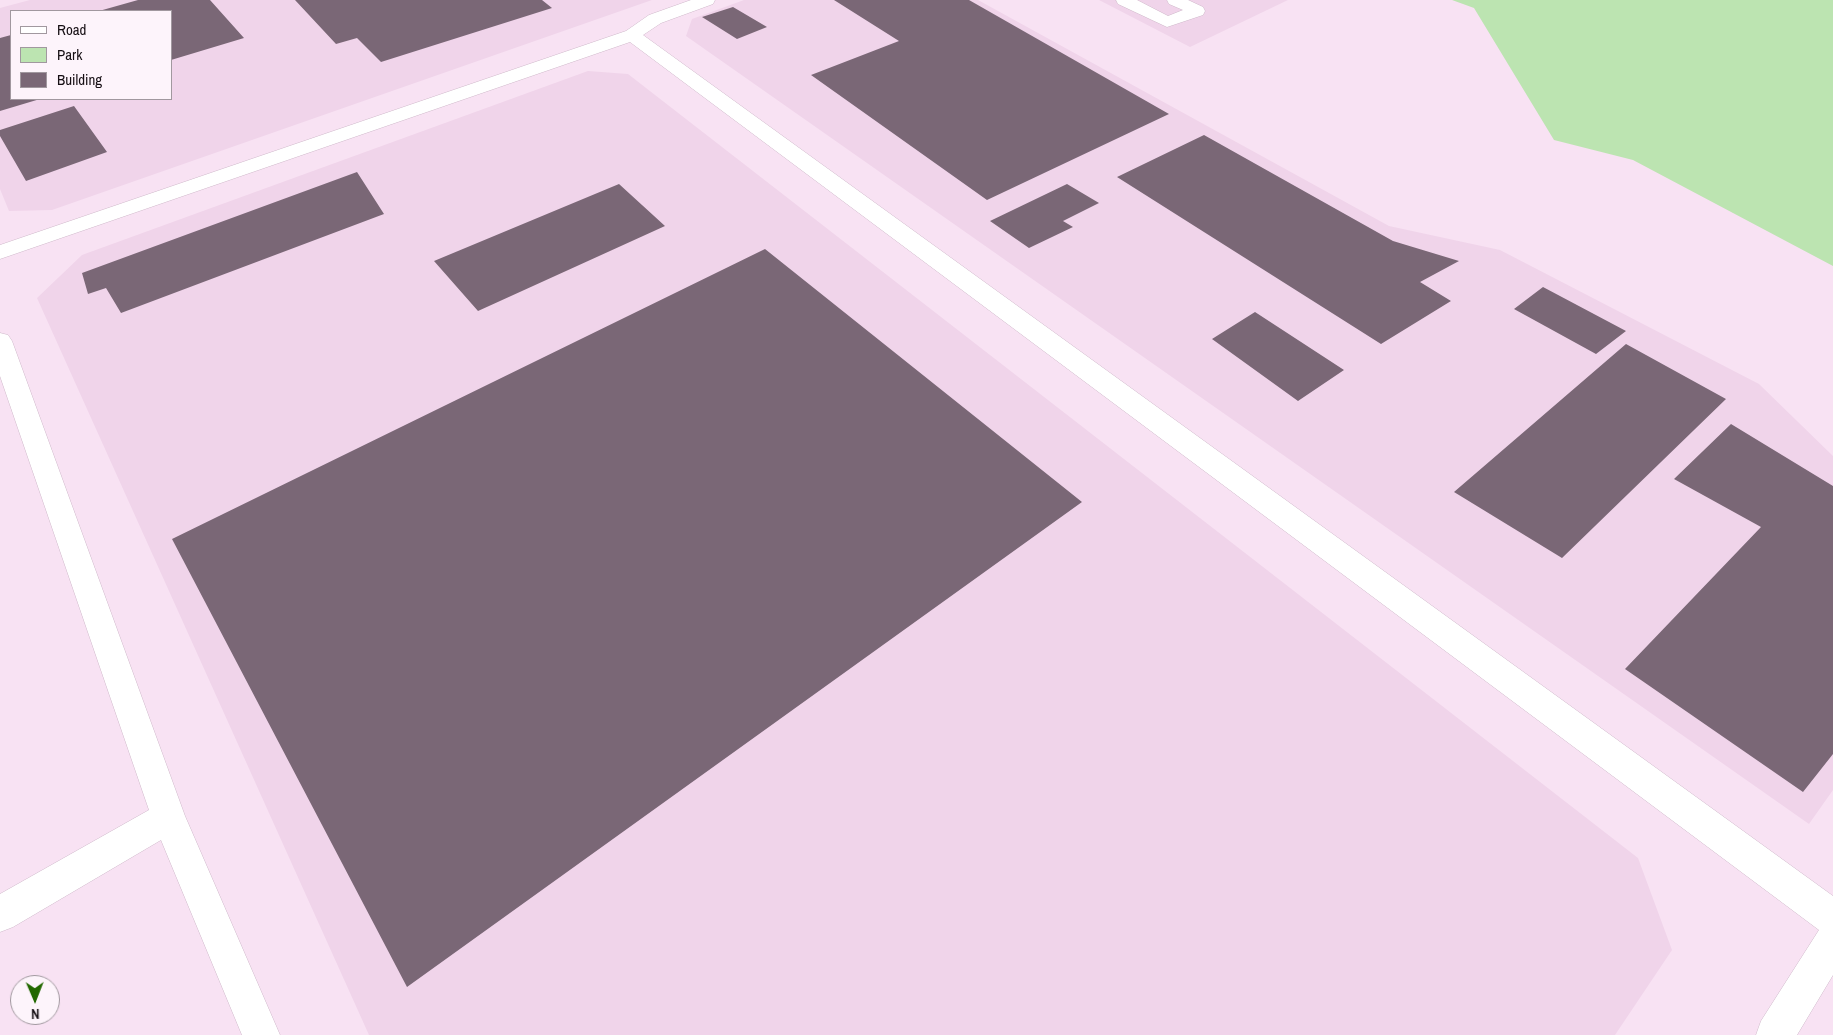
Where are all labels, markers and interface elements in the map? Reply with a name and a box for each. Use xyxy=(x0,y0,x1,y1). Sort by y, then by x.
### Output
legend xyxy=(10,10,172,100)
text: Road xyxy=(57,19,86,40)
text: Park xyxy=(57,44,82,65)
text: Building xyxy=(57,69,102,90)
north arrow xyxy=(10,975,60,1025)
text: N xyxy=(31,1005,40,1023)

